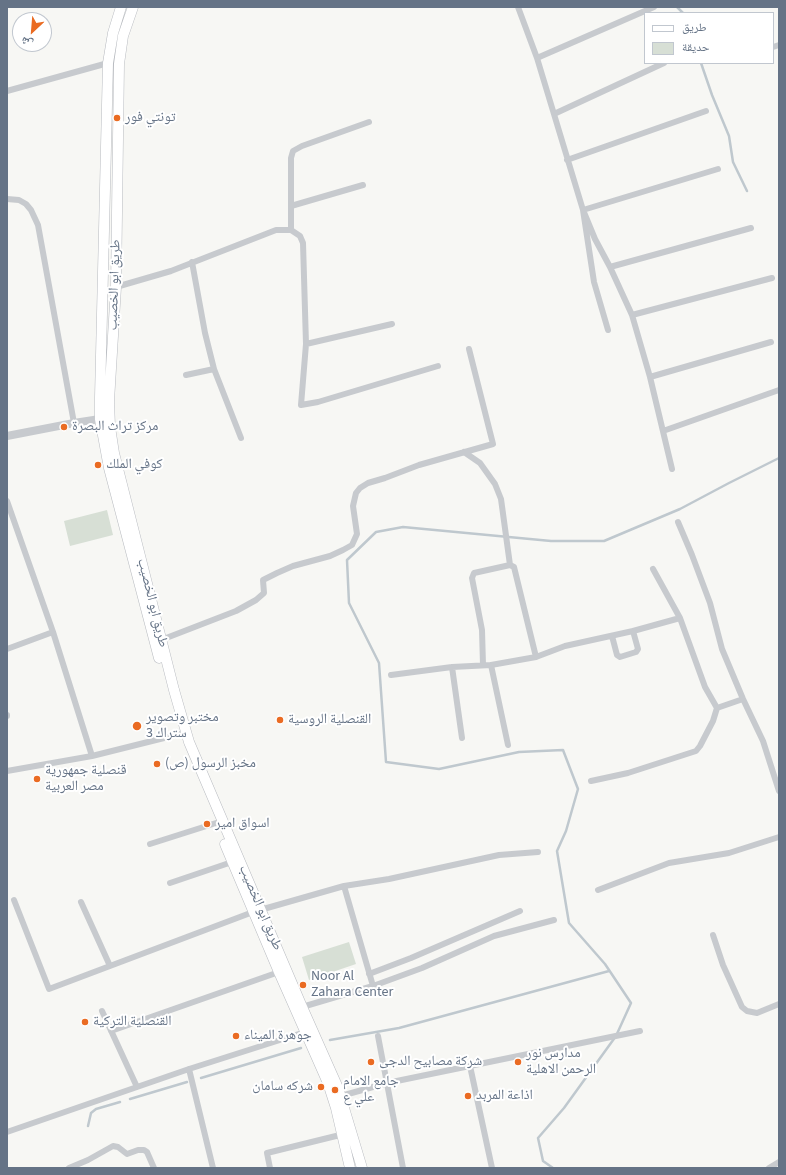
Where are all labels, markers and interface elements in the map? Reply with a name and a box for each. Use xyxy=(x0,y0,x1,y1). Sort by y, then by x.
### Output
north arrow xyxy=(12,12,52,52)
legend xyxy=(644,12,774,64)
text: طريق xyxy=(682,19,707,36)
text: ش xyxy=(18,33,35,52)
text: حديقة xyxy=(682,39,710,56)
place label: تونتي فور xyxy=(125,110,175,126)
marker: تونتي فور xyxy=(112,113,122,123)
street label: طريق ابو الخصيب xyxy=(105,239,125,331)
place label: مركز تراث البصرة xyxy=(72,419,158,435)
marker: مركز تراث البصرة xyxy=(59,422,69,432)
place label: كوفي الملك xyxy=(106,457,162,473)
marker: كوفي الملك xyxy=(93,460,103,470)
street label: طريق ابو الخصيب xyxy=(133,557,171,649)
place label: مختبر وتصوير ستراك 3 xyxy=(146,710,219,742)
place label: القنصلية الروسية xyxy=(288,712,371,728)
marker: القنصلية الروسية xyxy=(275,715,285,725)
marker: مختبر وتصوير ستراك 3 xyxy=(131,720,143,732)
place label: مخبز الرسول (ص) xyxy=(165,756,256,772)
marker: مخبز الرسول (ص) xyxy=(152,759,162,769)
place label: قنصلية جمهورية مصر العربية xyxy=(45,763,127,796)
marker: قنصلية جمهورية مصر العربية xyxy=(32,774,42,784)
place label: اسواق امير xyxy=(215,816,270,832)
marker: اسواق امير xyxy=(202,819,212,829)
street label: طريق ابو الخصيب xyxy=(234,863,286,953)
place label: Noor Al Zahara Center xyxy=(311,969,393,1002)
marker: Noor Al Zahara Center xyxy=(298,980,308,990)
place label: القنصلية التركية xyxy=(93,1014,171,1030)
marker: القنصلية التركية xyxy=(80,1017,90,1027)
place label: جوهرة الميناء xyxy=(244,1028,312,1044)
marker: جوهرة الميناء xyxy=(231,1031,241,1041)
place label: مدارس نور الرحمن الاهلية xyxy=(526,1046,596,1078)
place label: شركة مصابيح الدجى xyxy=(379,1054,482,1070)
marker: شركة مصابيح الدجى xyxy=(366,1057,376,1067)
marker: مدارس نور الرحمن الاهلية xyxy=(513,1057,523,1067)
place label: جامع الامام علي ع xyxy=(343,1074,399,1106)
place label: شركه سامان xyxy=(252,1079,313,1095)
marker: شركه سامان xyxy=(316,1082,326,1092)
marker: جامع الامام علي ع xyxy=(330,1085,340,1095)
place label: اذاعة المربد xyxy=(476,1088,533,1104)
marker: اذاعة المربد xyxy=(463,1091,473,1101)

